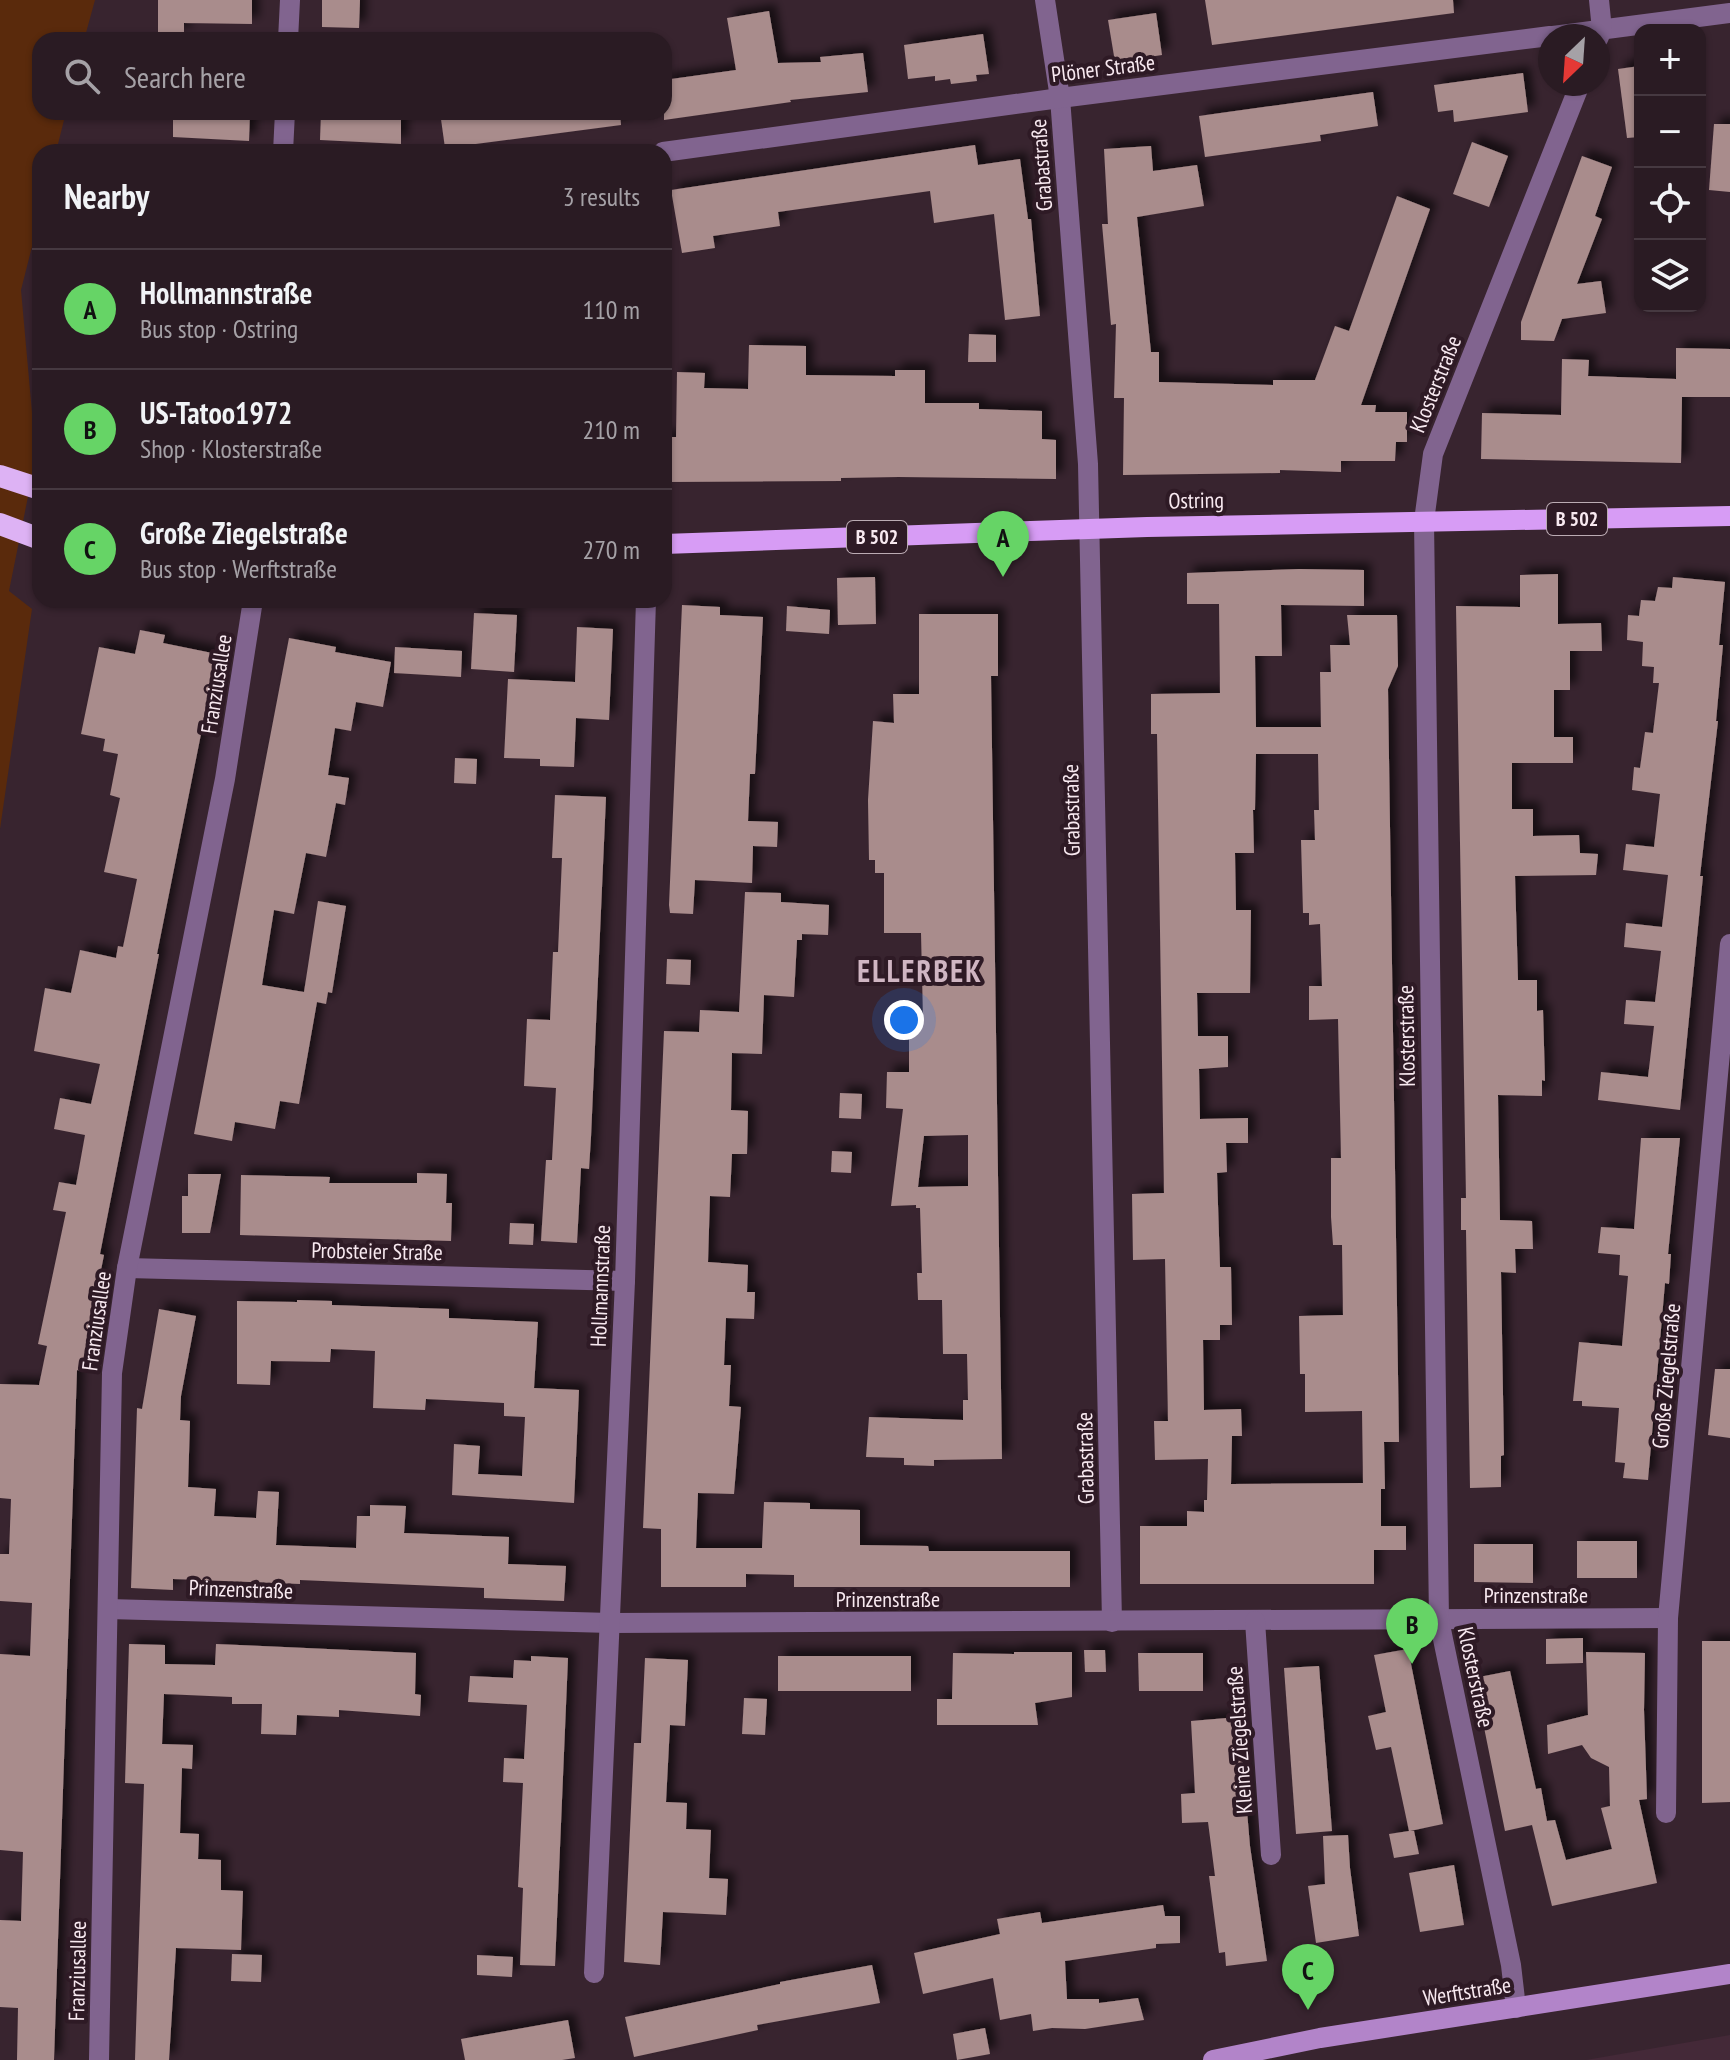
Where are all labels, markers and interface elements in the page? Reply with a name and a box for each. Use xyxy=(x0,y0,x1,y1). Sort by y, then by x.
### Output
north arrow xyxy=(1538,24,1610,96)
map controls xyxy=(1634,24,1706,312)
button: + xyxy=(1634,24,1706,96)
search box xyxy=(32,32,672,120)
street label: Plöner Straße xyxy=(1050,48,1156,88)
icon: search xyxy=(60,54,104,98)
text: Search here xyxy=(124,57,246,96)
button: − xyxy=(1634,96,1706,168)
street label: Grabastraße xyxy=(1024,118,1058,212)
button: locate xyxy=(1634,168,1706,240)
text: Nearby xyxy=(64,174,149,218)
text: 3 results xyxy=(563,180,640,213)
button: layers xyxy=(1634,240,1706,312)
text: Hollmannstraße xyxy=(140,273,312,312)
text: A xyxy=(83,293,97,326)
text: 110 m xyxy=(582,293,640,326)
text: Bus stop · Ostring xyxy=(140,312,298,345)
street label: Klosterstraße xyxy=(1403,331,1467,437)
text: US-Tatoo1972 xyxy=(140,393,292,432)
text: B xyxy=(84,413,96,446)
text: 210 m xyxy=(582,413,640,446)
text: Shop · Klosterstraße xyxy=(140,432,322,465)
street label: Ostring xyxy=(1168,486,1224,514)
road number: B 502 xyxy=(1547,503,1607,535)
pin: A xyxy=(977,511,1029,577)
text: Große Ziegelstraße xyxy=(140,513,348,552)
road number: B 502 xyxy=(847,521,907,553)
text: C xyxy=(84,533,96,566)
text: 270 m xyxy=(582,533,640,566)
text: Bus stop · Werftstraße xyxy=(140,552,337,585)
street label: Franziusallee xyxy=(194,632,238,736)
street label: Grabastraße xyxy=(1056,764,1086,856)
district label: ELLERBEK xyxy=(857,951,983,990)
street label: Klosterstraße xyxy=(1391,985,1421,1087)
your location xyxy=(884,1000,924,1040)
street label: Hollmannstraße xyxy=(584,1224,616,1348)
street label: Probsteier Straße xyxy=(311,1236,443,1266)
street label: Franziusallee xyxy=(75,1269,117,1373)
street label: Große Ziegelstraße xyxy=(1646,1302,1686,1450)
street label: Grabastraße xyxy=(1070,1412,1100,1504)
street label: Prinzenstraße xyxy=(188,1573,294,1605)
street label: Prinzenstraße xyxy=(1484,1581,1588,1609)
street label: Prinzenstraße xyxy=(836,1585,940,1613)
pin: B xyxy=(1386,1598,1438,1664)
street label: Klosterstraße xyxy=(1452,1624,1500,1730)
street label: Kleine Ziegelstraße xyxy=(1220,1665,1258,1815)
street label: Franziusallee xyxy=(62,1921,92,2021)
pin: C xyxy=(1282,1944,1334,2010)
street label: Werftstraße xyxy=(1421,1970,1513,2012)

